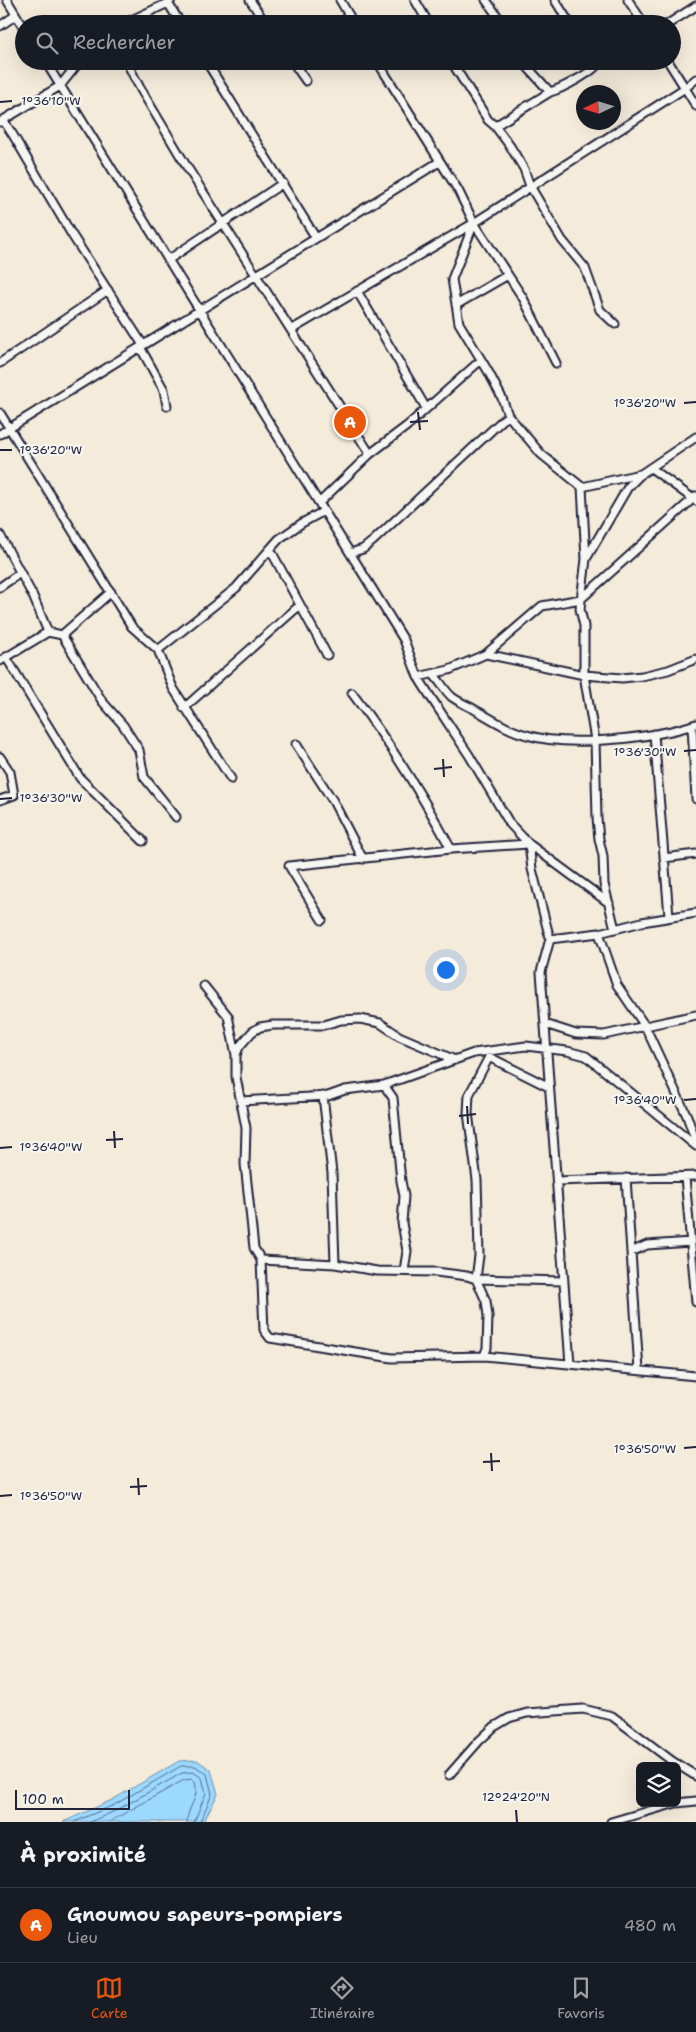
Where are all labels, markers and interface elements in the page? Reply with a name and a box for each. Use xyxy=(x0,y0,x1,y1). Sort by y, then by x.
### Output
search box xyxy=(15,15,681,70)
icon: search xyxy=(33,29,61,57)
text: Rechercher xyxy=(73,30,176,55)
north arrow xyxy=(576,85,621,130)
text: 1°36'10"W xyxy=(21,93,81,109)
text: 1°36'20"W xyxy=(614,395,676,411)
pin: A xyxy=(334,403,366,441)
text: 1°36'20"W xyxy=(20,442,82,458)
text: 1°36'30"W xyxy=(614,744,676,760)
text: 1°36'30"W xyxy=(20,790,82,806)
your location xyxy=(433,957,459,983)
text: 1°36'40"W xyxy=(614,1092,676,1108)
text: 1°36'40"W xyxy=(20,1139,82,1155)
text: 1°36'50"W xyxy=(614,1441,676,1457)
text: 1°36'50"W xyxy=(20,1488,82,1504)
map controls xyxy=(636,1762,681,1807)
button: layers xyxy=(636,1762,681,1807)
scale bar xyxy=(15,1787,130,1810)
text: 12°24'20"N xyxy=(482,1789,550,1805)
text: 100 m xyxy=(22,1790,64,1808)
text: À proximité xyxy=(20,1841,146,1869)
text: Gnoumou sapeurs-pompiers xyxy=(67,1902,342,1927)
text: A xyxy=(30,1915,42,1936)
text: 480 m xyxy=(624,1915,676,1936)
text: Lieu xyxy=(67,1927,98,1948)
tab: Carte xyxy=(91,1974,128,2022)
tab: Itinéraire xyxy=(310,1974,375,2022)
tab: Favoris xyxy=(557,1974,605,2022)

